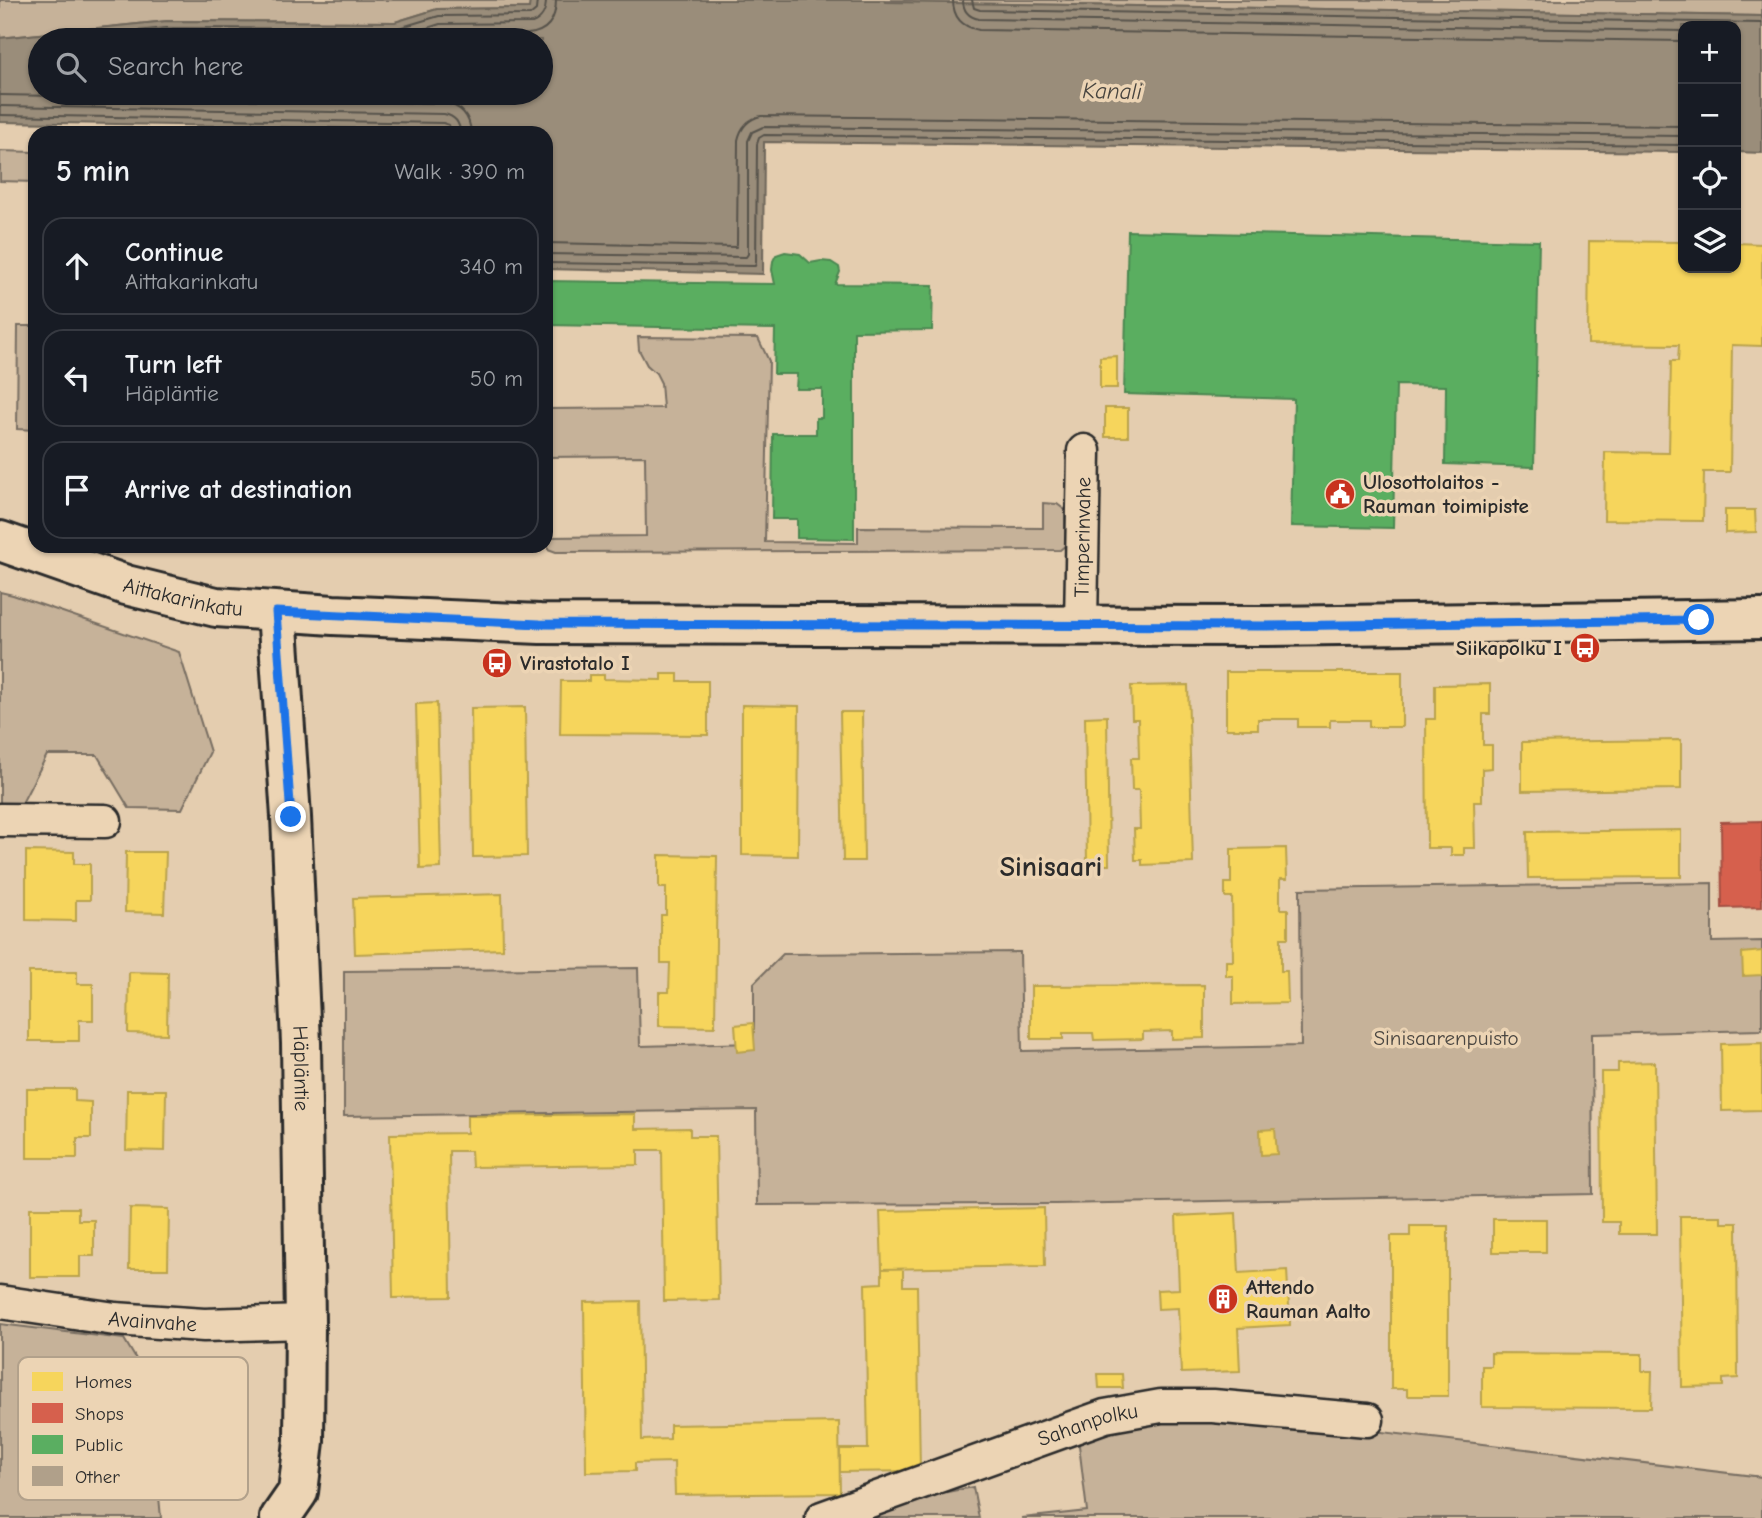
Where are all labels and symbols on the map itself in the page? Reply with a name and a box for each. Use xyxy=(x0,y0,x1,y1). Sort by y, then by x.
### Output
water label: Kanali xyxy=(1082,77,1143,105)
place label: Ulosottolaitos - Rauman toimipiste xyxy=(1363,470,1529,518)
street label: Timperinvahe xyxy=(1069,477,1096,597)
public building icon: Ulosottolaitos - Rauman toimipiste xyxy=(1323,477,1357,511)
street label: Aittakarinkatu xyxy=(121,573,244,621)
route start xyxy=(1683,604,1714,635)
bus stop icon: Siikapolku I xyxy=(1568,631,1602,665)
place label: Siikapolku I xyxy=(1456,636,1562,660)
bus stop icon: Virastotalo I xyxy=(480,646,514,680)
place label: Virastotalo I xyxy=(520,651,630,675)
route end xyxy=(275,801,306,832)
district label: Sinisaari xyxy=(1000,851,1102,883)
street label: Häpläntie xyxy=(288,1025,314,1111)
park label: Sinisaarenpuisto xyxy=(1373,1026,1519,1050)
place label: Attendo Rauman Aalto xyxy=(1246,1275,1371,1323)
building icon: Attendo Rauman Aalto xyxy=(1206,1282,1240,1316)
street label: Avainvahe xyxy=(107,1306,198,1336)
legend xyxy=(18,1357,248,1500)
text: Homes xyxy=(75,1371,132,1393)
street label: Sahanpolku xyxy=(1034,1398,1140,1451)
text: Shops xyxy=(75,1403,124,1425)
text: Public xyxy=(75,1434,123,1456)
text: Other xyxy=(75,1466,120,1488)

